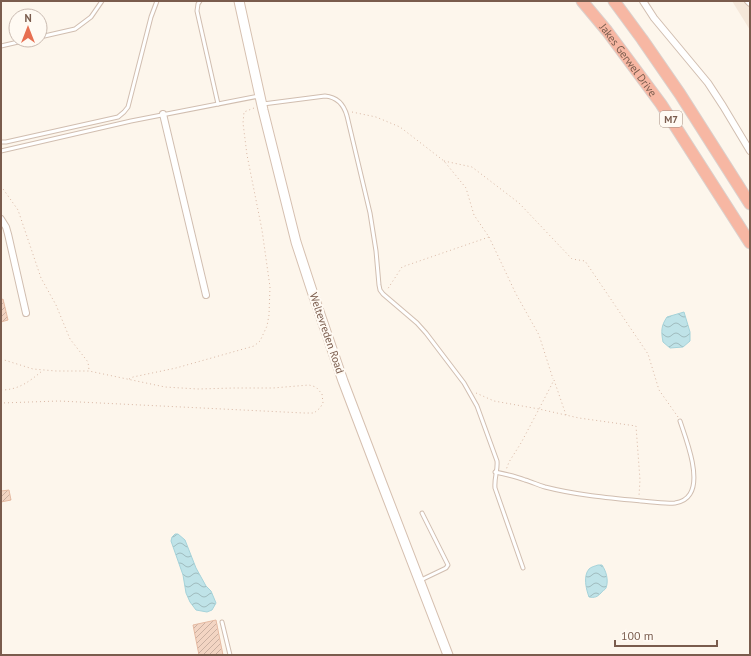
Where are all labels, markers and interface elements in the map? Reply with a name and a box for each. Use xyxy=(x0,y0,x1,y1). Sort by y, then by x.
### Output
north arrow xyxy=(8,8,48,48)
text: N xyxy=(24,11,32,25)
street label: Jakes Gerwel Drive xyxy=(596,20,660,100)
road number: M7 xyxy=(660,111,682,127)
street label: Weltevreden Road xyxy=(307,291,347,375)
scale bar xyxy=(615,622,717,648)
text: 100 m xyxy=(621,628,654,643)

